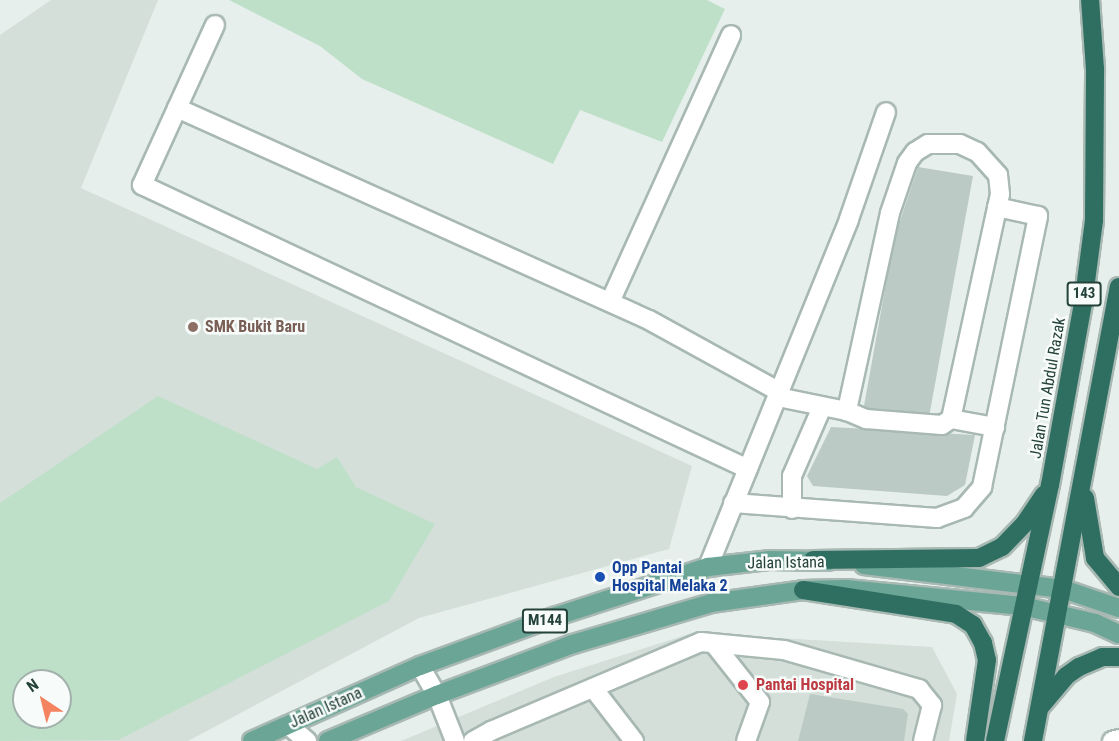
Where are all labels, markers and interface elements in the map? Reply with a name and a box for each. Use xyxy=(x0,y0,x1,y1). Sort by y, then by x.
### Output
road number: 143 xyxy=(1066,282,1102,306)
street label: Jalan Tun Abdul Razak xyxy=(1026,316,1070,460)
place label: SMK Bukit Baru xyxy=(205,317,305,337)
marker: SMK Bukit Baru xyxy=(186,320,200,334)
street label: Jalan Istana xyxy=(747,553,825,573)
place label: Opp Pantai Hospital Melaka 2 xyxy=(612,558,727,596)
marker: Opp Pantai Hospital Melaka 2 xyxy=(593,570,607,584)
road number: M144 xyxy=(521,609,569,633)
north arrow xyxy=(12,669,72,729)
text: N xyxy=(23,675,42,696)
place label: Pantai Hospital xyxy=(756,675,854,695)
marker: Pantai Hospital xyxy=(734,676,752,694)
street label: Jalan Istana xyxy=(287,684,365,732)

